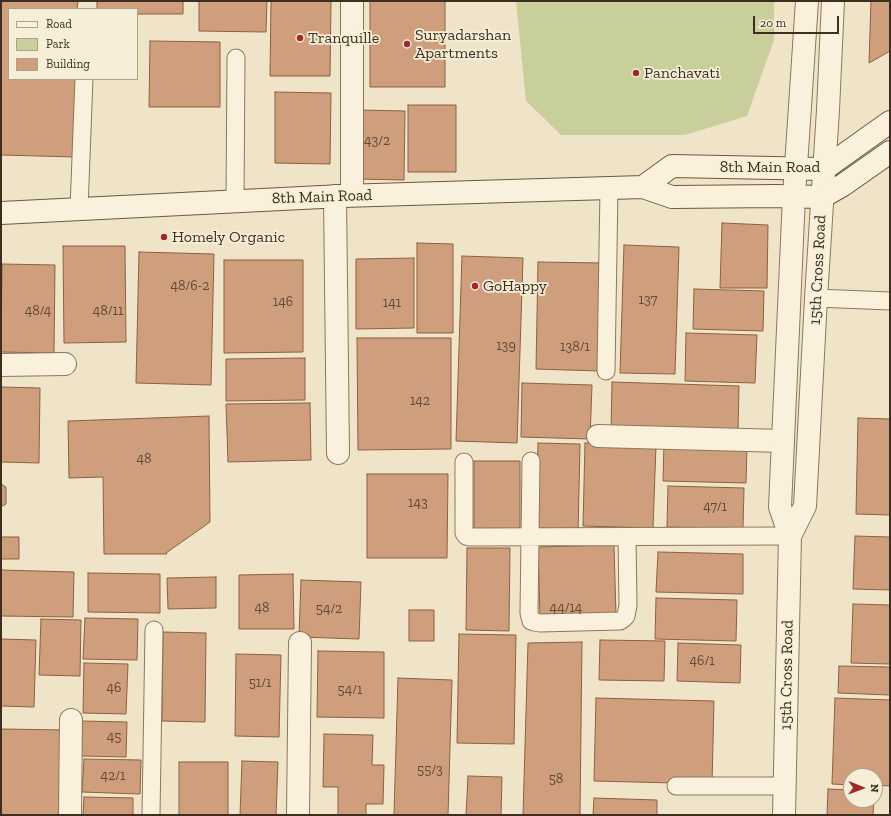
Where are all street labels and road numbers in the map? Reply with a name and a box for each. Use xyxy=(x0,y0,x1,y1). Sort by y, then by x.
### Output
street label: 8th Main Road xyxy=(720,157,820,177)
street label: 8th Main Road xyxy=(271,186,373,208)
street label: 15th Cross Road xyxy=(806,214,830,326)
street label: 15th Cross Road xyxy=(776,620,798,730)

